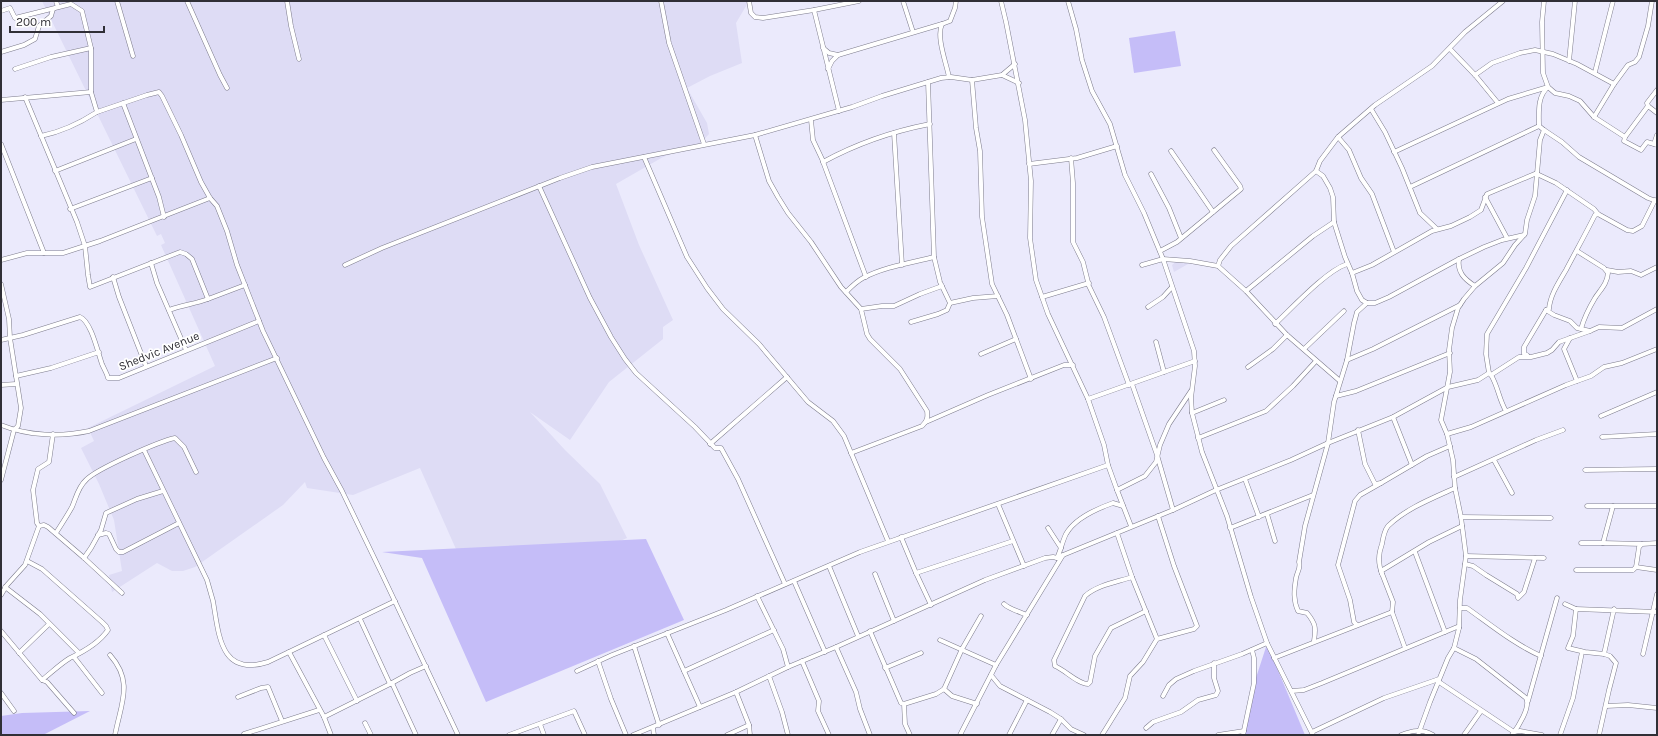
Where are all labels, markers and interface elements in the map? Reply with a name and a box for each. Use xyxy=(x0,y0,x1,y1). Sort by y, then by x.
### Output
scale bar xyxy=(10,8,104,34)
text: 200 m xyxy=(16,15,51,29)
street label: Shedvic Avenue xyxy=(117,328,201,374)

